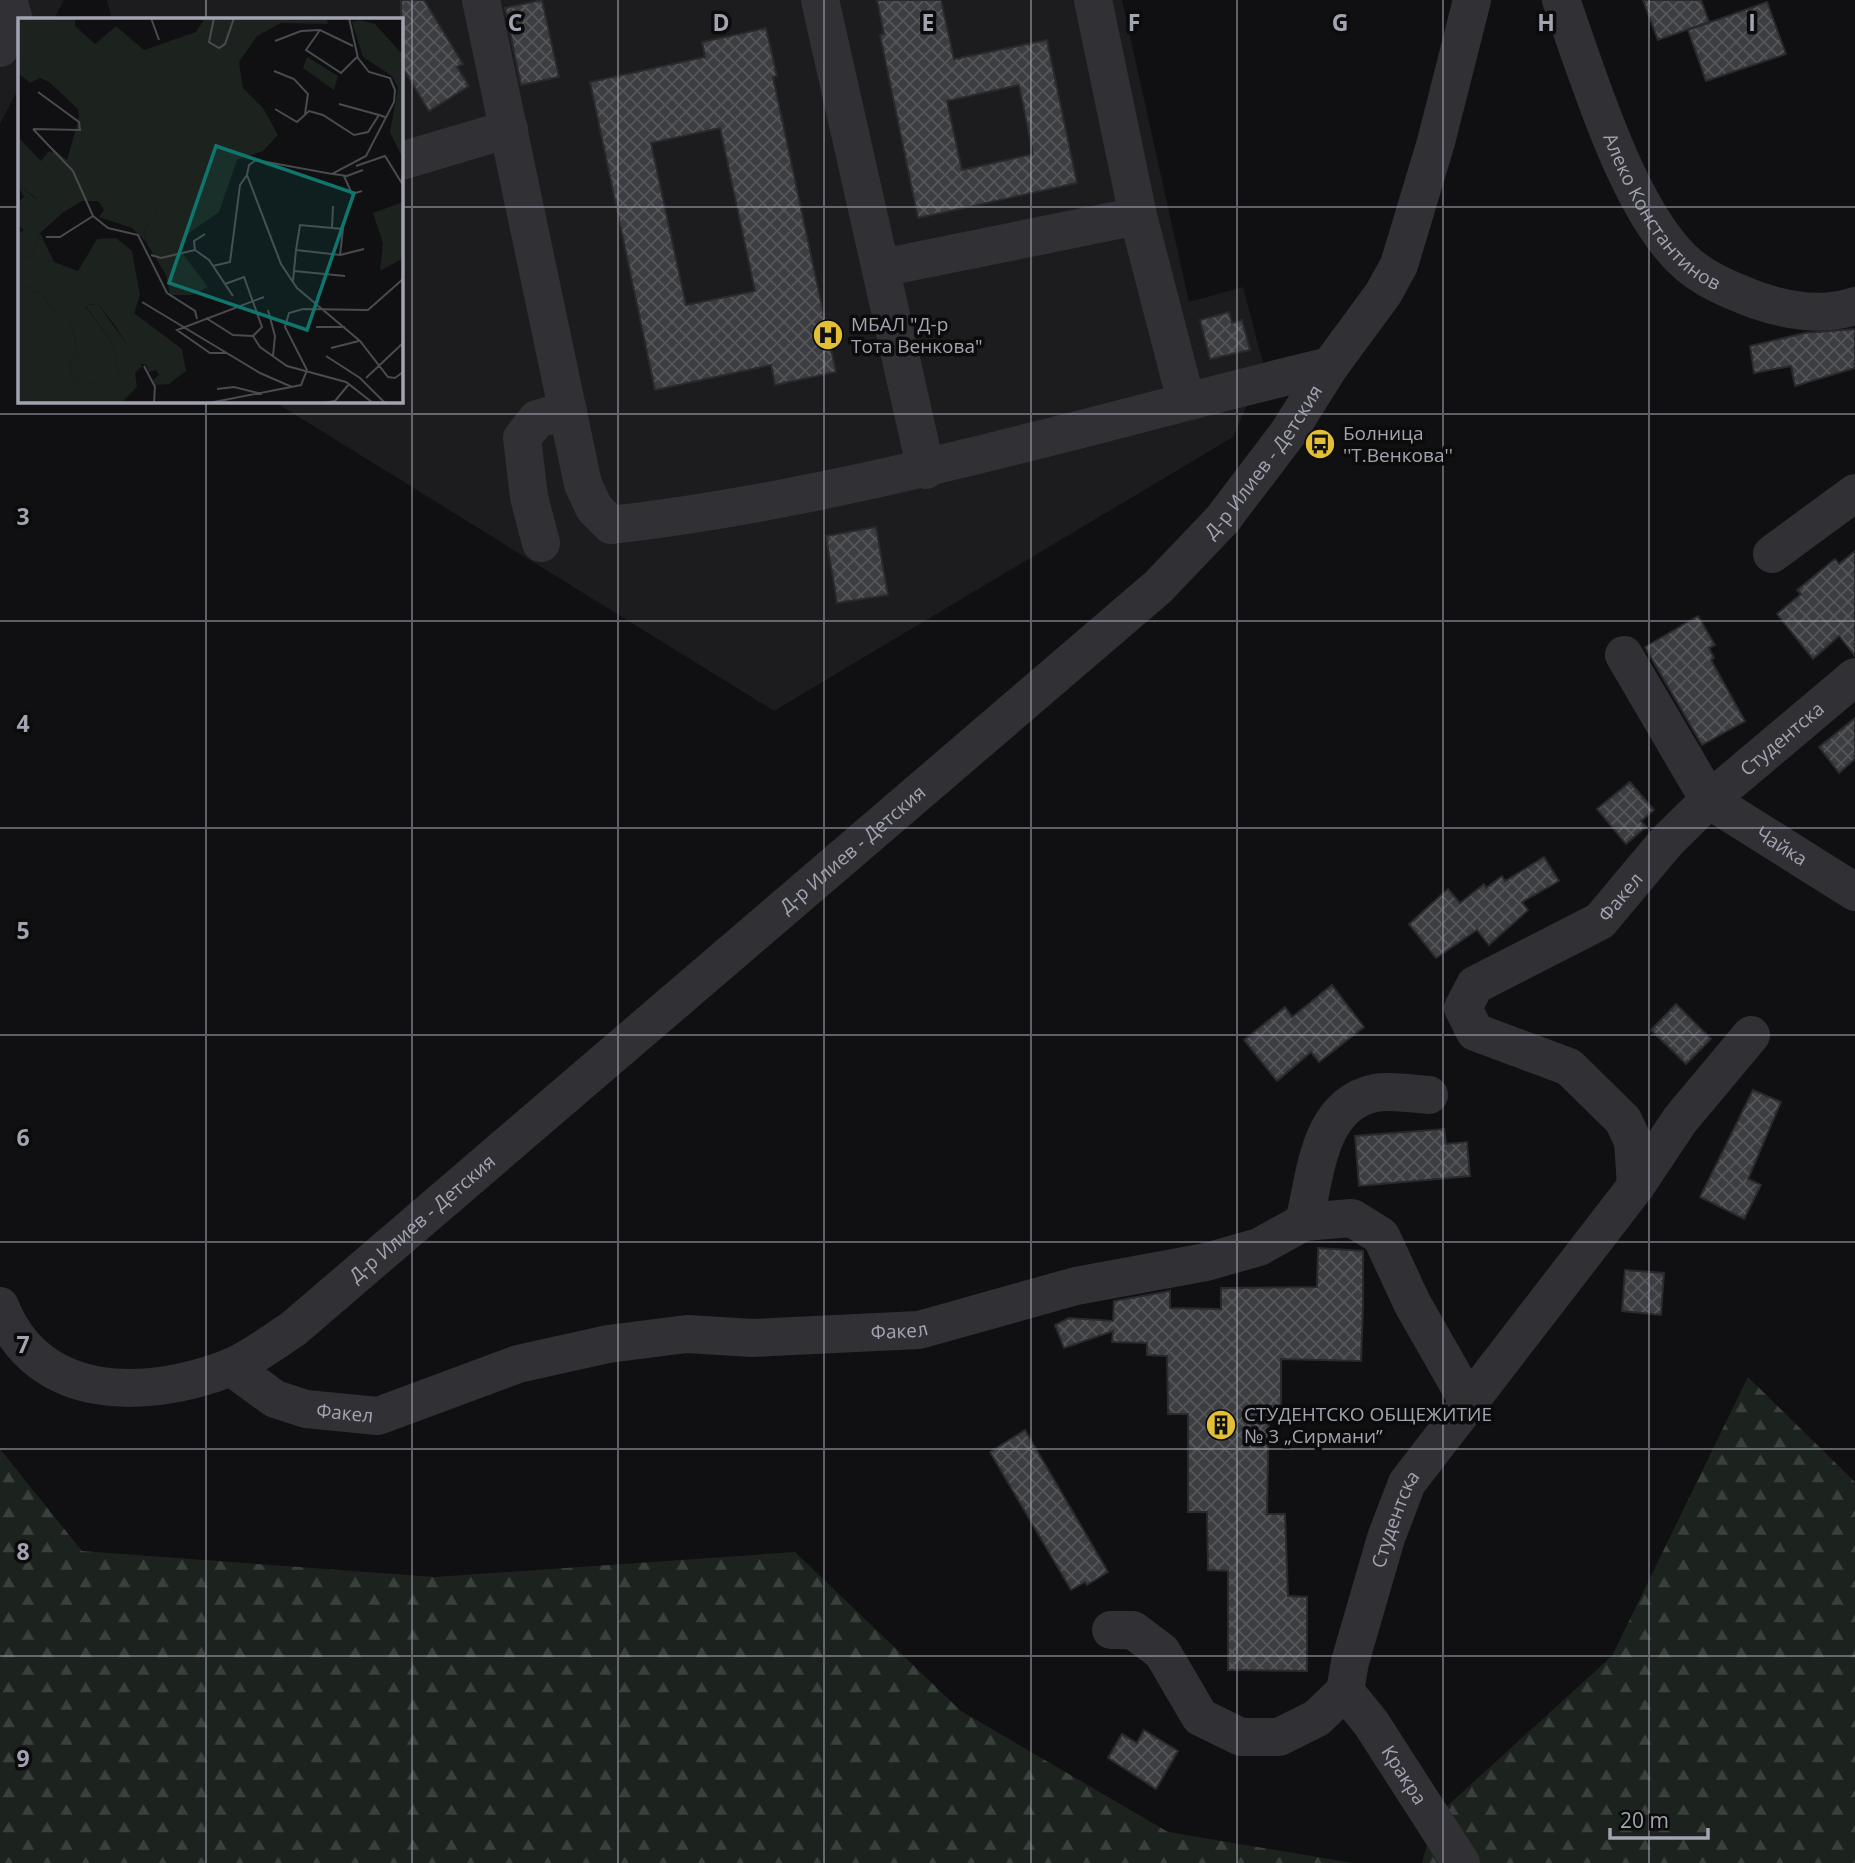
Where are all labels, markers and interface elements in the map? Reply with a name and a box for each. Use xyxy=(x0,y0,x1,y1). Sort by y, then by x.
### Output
text: C xyxy=(508,6,522,38)
text: D xyxy=(712,6,730,38)
text: E xyxy=(922,6,934,38)
text: F xyxy=(1128,6,1140,38)
text: G xyxy=(1332,6,1348,38)
text: H xyxy=(1537,6,1555,38)
text: I xyxy=(1748,6,1756,38)
inset map xyxy=(18,18,402,402)
street label: Алеко Константинов xyxy=(1597,129,1726,296)
place label: МБАЛ "Д-р Тота Венкова" xyxy=(851,311,983,359)
hospital icon: МБАЛ "Д-р Тота Венкова" xyxy=(811,318,845,352)
street label: Д-р Илиев - Детския xyxy=(1198,380,1328,544)
place label: Болница ''Т.Венкова'' xyxy=(1343,420,1453,468)
bus stop icon: Болница ''Т.Венкова'' xyxy=(1303,427,1337,461)
text: 3 xyxy=(16,500,30,532)
street label: Студентска xyxy=(1734,696,1830,781)
text: 4 xyxy=(16,707,30,739)
street label: Д-р Илиев - Детския xyxy=(774,779,931,919)
street label: Чайка xyxy=(1751,820,1812,872)
street label: Факел xyxy=(1592,867,1648,927)
text: 5 xyxy=(16,914,30,946)
text: 6 xyxy=(16,1121,30,1153)
street label: Д-р Илиев - Детския xyxy=(343,1148,501,1288)
street label: Факел xyxy=(870,1315,931,1345)
text: 7 xyxy=(16,1328,30,1360)
street label: Факел xyxy=(315,1397,375,1428)
place label: СТУДЕНТСКО ОБЩЕЖИТИЕ № 3 „Сирмани” xyxy=(1244,1401,1492,1449)
building icon: СТУДЕНТСКО ОБЩЕЖИТИЕ № 3 „Сирмани” xyxy=(1204,1408,1238,1442)
street label: Студентска xyxy=(1365,1465,1425,1571)
text: 8 xyxy=(16,1535,30,1567)
street label: Кракра xyxy=(1376,1740,1433,1810)
text: 9 xyxy=(16,1742,30,1774)
scale bar xyxy=(1610,1797,1708,1841)
text: 20 m xyxy=(1620,1806,1669,1834)

